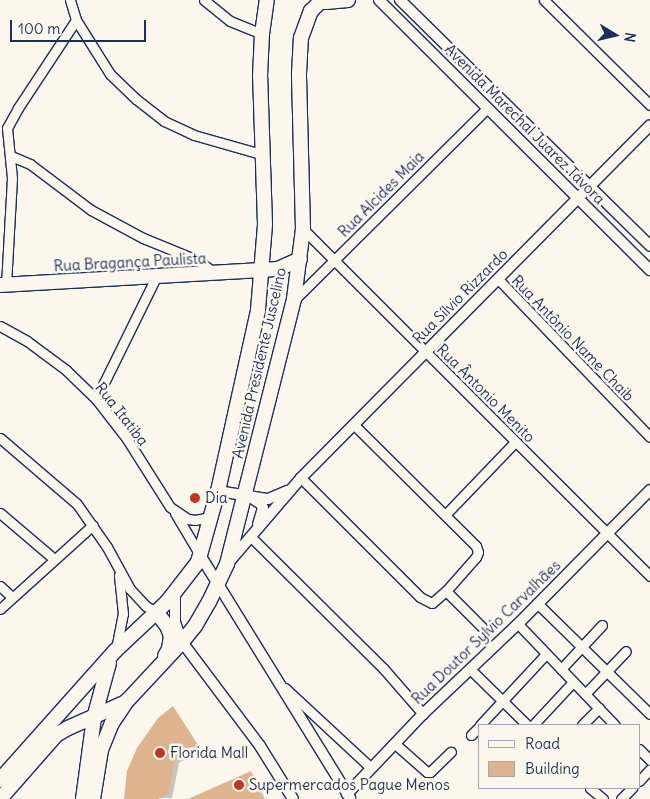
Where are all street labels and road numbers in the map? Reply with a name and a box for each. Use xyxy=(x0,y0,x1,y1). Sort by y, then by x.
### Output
street label: Avenida Marechal Juarez Távora xyxy=(441,40,609,208)
street label: Rua Alcides Maia xyxy=(334,147,428,241)
street label: Rua Sílvio Rizzardo xyxy=(409,245,511,347)
street label: Rua Bragança Paulista xyxy=(53,249,207,275)
street label: Avenida Presidente Juscelino xyxy=(228,266,290,460)
street label: Rua Antônio Name Chaib xyxy=(508,271,638,405)
street label: Rua Ântonio Menito xyxy=(433,340,539,446)
street label: Rua Itatiba xyxy=(92,379,152,449)
street label: Rua Doutor Sylvio Carvalhães xyxy=(408,556,564,708)

